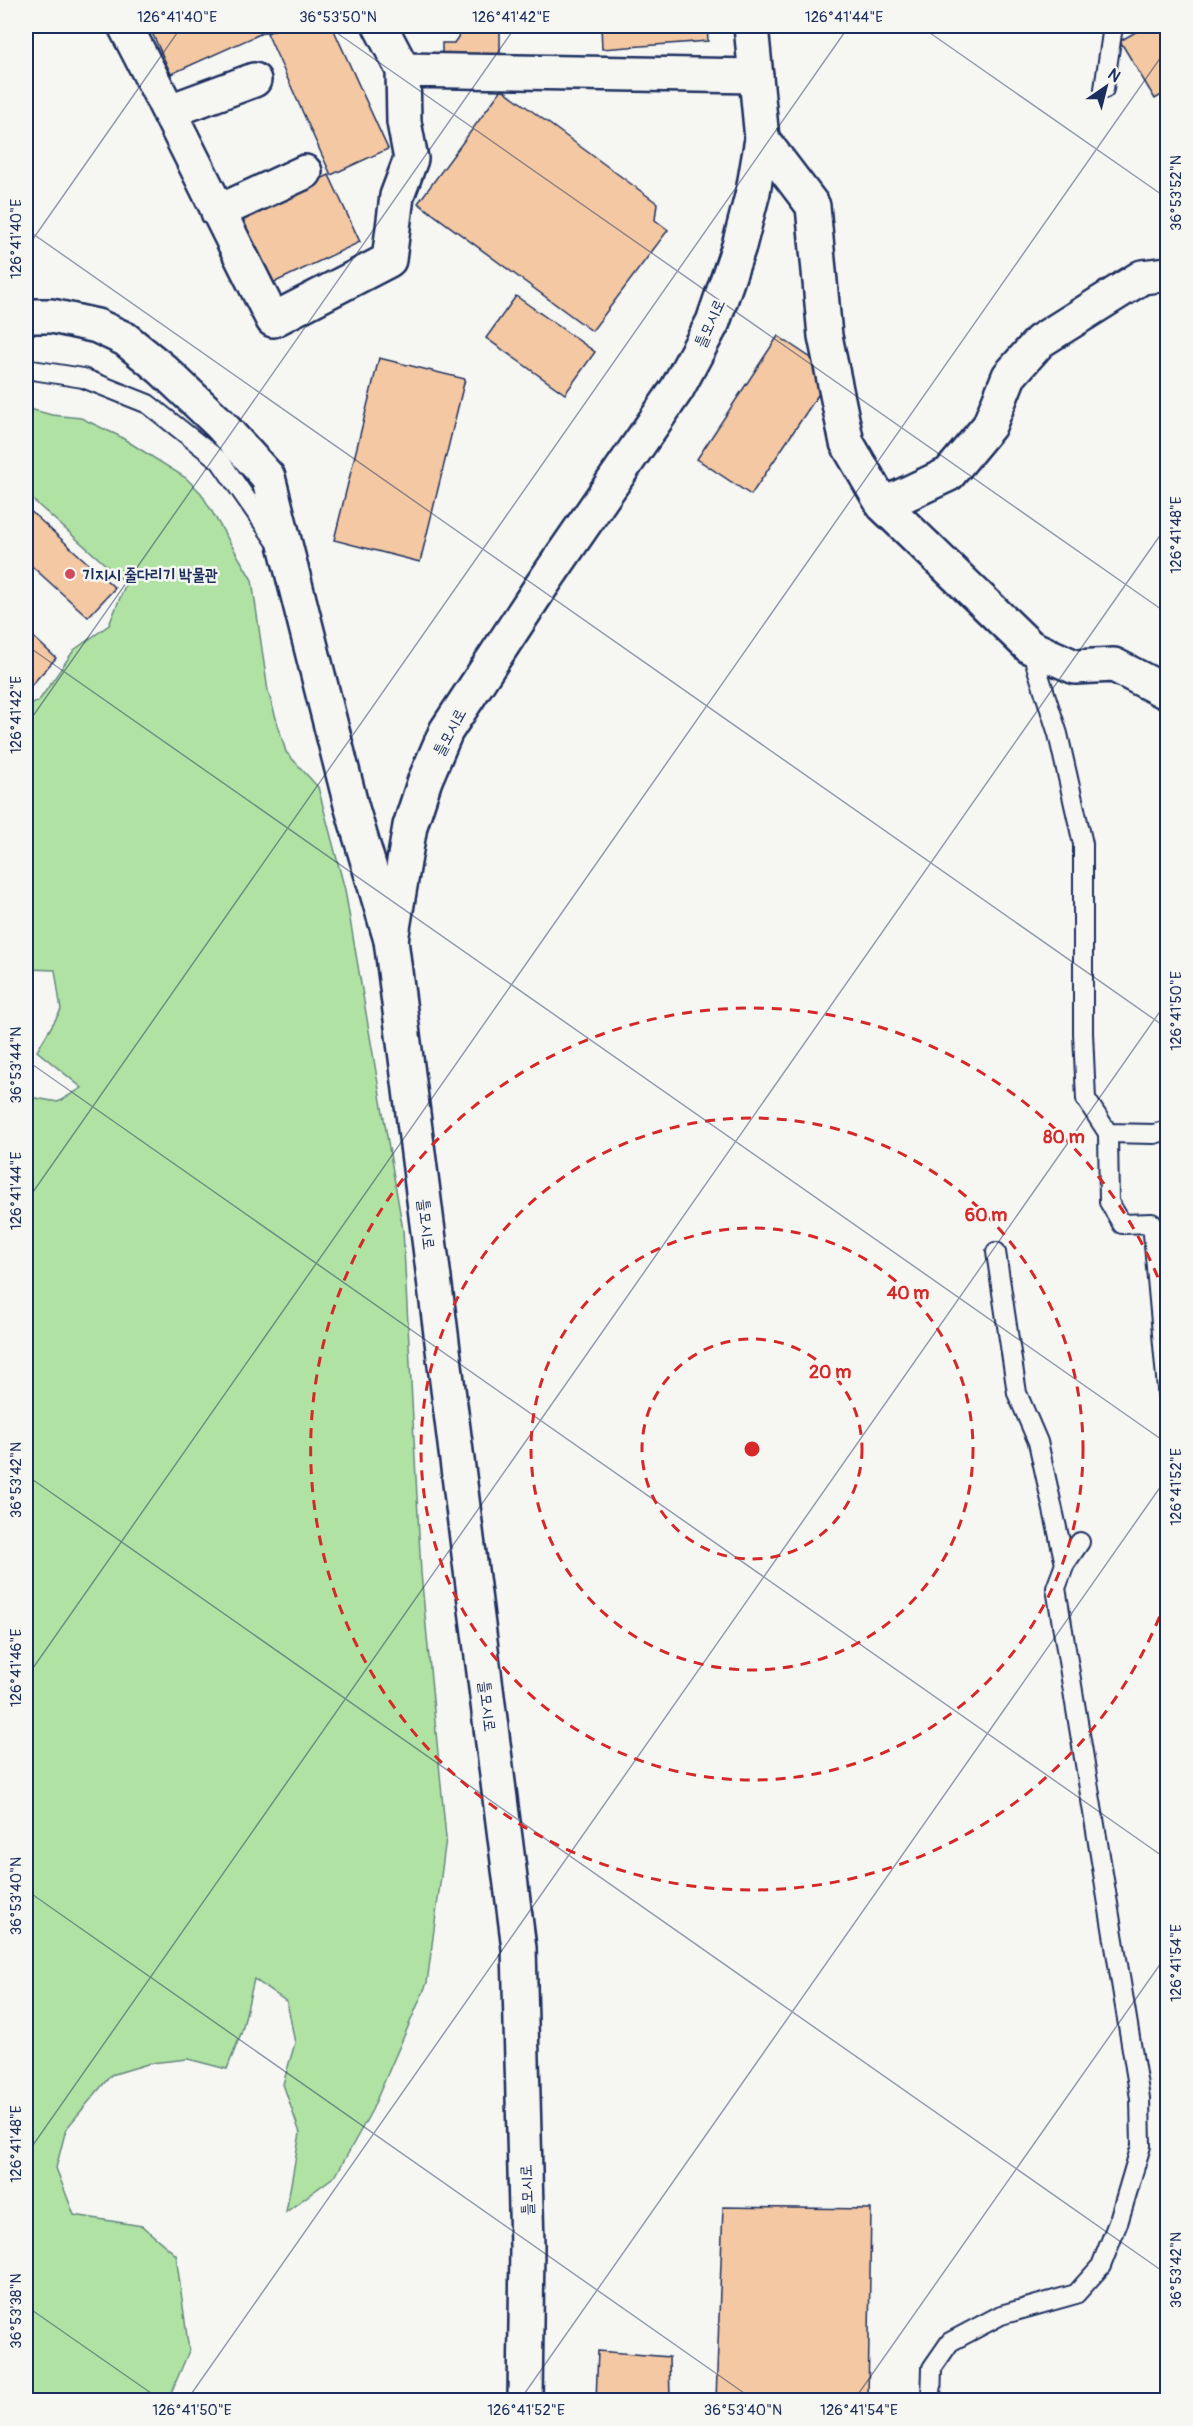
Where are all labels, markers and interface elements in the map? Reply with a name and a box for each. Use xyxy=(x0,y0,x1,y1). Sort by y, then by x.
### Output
text: 126°41'40"E xyxy=(137,8,217,27)
text: 36°53'50"N xyxy=(299,8,377,27)
text: 126°41'42"E xyxy=(472,8,550,27)
text: 126°41'44"E xyxy=(805,8,883,27)
north arrow xyxy=(1076,57,1136,117)
text: N xyxy=(1104,64,1124,87)
text: 36°53'52"N xyxy=(1167,155,1186,231)
text: 126°41'40"E xyxy=(7,199,26,279)
street label: 틀모시로 xyxy=(690,296,730,351)
text: 126°41'48"E xyxy=(1167,496,1186,574)
place label: 기지시 줄다리기 박물관 xyxy=(82,565,218,585)
marker: 기지시 줄다리기 박물관 xyxy=(63,567,77,581)
text: 126°41'42"E xyxy=(7,676,26,754)
street label: 틀모시로 xyxy=(429,705,471,760)
text: 126°41'50"E xyxy=(1167,971,1186,1051)
text: 36°53'44"N xyxy=(7,1027,26,1103)
text: 80 m xyxy=(1043,1126,1085,1149)
text: 126°41'44"E xyxy=(7,1152,26,1230)
street label: 틀모시로 xyxy=(413,1197,439,1251)
text: 60 m xyxy=(965,1204,1007,1227)
text: 40 m xyxy=(887,1282,929,1305)
text: 20 m xyxy=(809,1361,851,1384)
centre of rings xyxy=(742,1439,762,1459)
text: 36°53'42"N xyxy=(7,1442,26,1518)
text: 126°41'52"E xyxy=(1167,1448,1186,1526)
text: 126°41'46"E xyxy=(7,1629,26,1707)
street label: 틀모시로 xyxy=(474,1679,500,1733)
text: 36°53'40"N xyxy=(7,1857,26,1935)
text: 126°41'54"E xyxy=(1167,1924,1186,2002)
text: 126°41'48"E xyxy=(7,2105,26,2183)
street label: 틀모시로 xyxy=(516,2164,538,2216)
text: 36°53'42"N xyxy=(1167,2232,1186,2308)
text: 36°53'38"N xyxy=(7,2273,26,2349)
text: 126°41'50"E xyxy=(152,2401,232,2420)
text: 126°41'52"E xyxy=(487,2401,565,2420)
text: 36°53'40"N xyxy=(704,2401,782,2420)
text: 126°41'54"E xyxy=(820,2401,898,2420)

